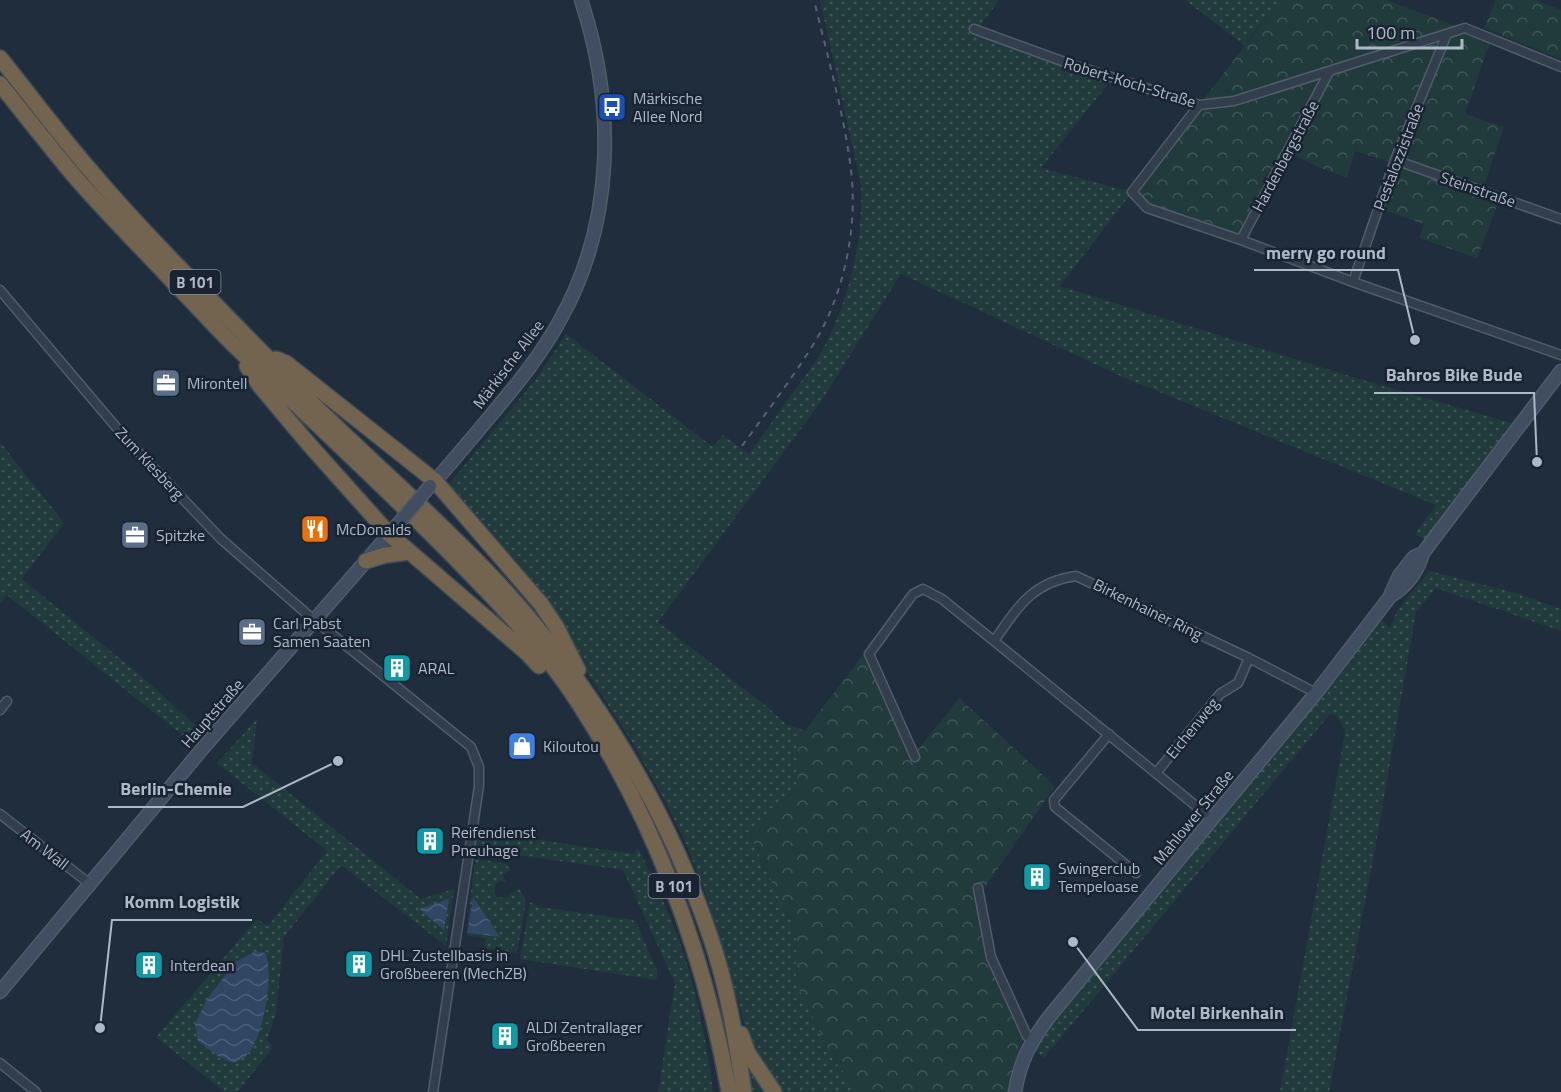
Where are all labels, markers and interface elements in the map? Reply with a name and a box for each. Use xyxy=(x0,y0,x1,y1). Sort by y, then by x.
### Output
scale bar xyxy=(1357,12,1462,50)
text: 100 m xyxy=(1366,19,1415,46)
street label: Robert-Koch-Straße xyxy=(1061,51,1199,113)
place label: Märkische Allee Nord xyxy=(633,86,703,128)
bus stop icon: Märkische Allee Nord xyxy=(596,91,628,123)
street label: Hardenbergstraße xyxy=(1245,96,1325,216)
street label: Pestalozzistraße xyxy=(1367,100,1429,214)
street label: Steinstraße xyxy=(1437,165,1519,213)
callout: merry go round xyxy=(1254,234,1398,270)
text: merry go round xyxy=(1266,239,1386,266)
road number: B 101 xyxy=(170,270,220,294)
street label: Märkische Allee xyxy=(467,315,549,413)
callout: Bahros Bike Bude xyxy=(1374,357,1534,393)
text: Bahros Bike Bude xyxy=(1386,361,1522,388)
office icon: Mirontell xyxy=(150,367,182,399)
place label: Mirontell xyxy=(187,371,247,395)
street label: Zum Kiesberg xyxy=(110,421,190,505)
restaurant icon: McDonalds xyxy=(299,513,331,545)
place label: McDonalds xyxy=(336,517,411,541)
office icon: Spitzke xyxy=(119,519,151,551)
place label: Spitzke xyxy=(156,523,205,547)
street label: Birkenhainer Ring xyxy=(1089,572,1207,646)
place label: Carl Pabst Samen Saaten xyxy=(273,611,370,653)
office icon: Carl Pabst Samen Saaten xyxy=(236,616,268,648)
building icon: ARAL xyxy=(381,652,413,684)
place label: ARAL xyxy=(418,656,455,680)
street label: Hauptstraße xyxy=(175,673,249,753)
street label: Eichenweg xyxy=(1160,692,1224,764)
shop icon: Kiloutou xyxy=(506,730,538,762)
place label: Kiloutou xyxy=(543,734,599,758)
street label: Mahlower Straße xyxy=(1147,764,1239,870)
callout: Berlin-Chemie xyxy=(108,771,243,807)
text: Berlin-Chemie xyxy=(120,775,232,802)
place label: Reifendienst Pneuhage xyxy=(451,820,536,862)
street label: Am Wall xyxy=(16,822,74,876)
building icon: Reifendienst Pneuhage xyxy=(414,825,446,857)
place label: Swingerclub Tempeloase xyxy=(1058,856,1140,898)
building icon: Swingerclub Tempeloase xyxy=(1021,861,1053,893)
road number: B 101 xyxy=(648,874,700,898)
callout: Komm Logistik xyxy=(112,884,252,920)
text: Komm Logistik xyxy=(124,888,240,915)
place label: DHL Zustellbasis in Großbeeren (MechZB) xyxy=(380,943,527,985)
building icon: DHL Zustellbasis in Großbeeren (MechZB) xyxy=(343,948,375,980)
building icon: Interdean xyxy=(133,949,165,981)
place label: Interdean xyxy=(170,953,235,977)
callout: Motel Birkenhain xyxy=(1138,994,1296,1030)
text: Motel Birkenhain xyxy=(1150,999,1284,1026)
place label: ALDI Zentrallager Großbeeren xyxy=(526,1015,643,1057)
building icon: ALDI Zentrallager Großbeeren xyxy=(489,1020,521,1052)

